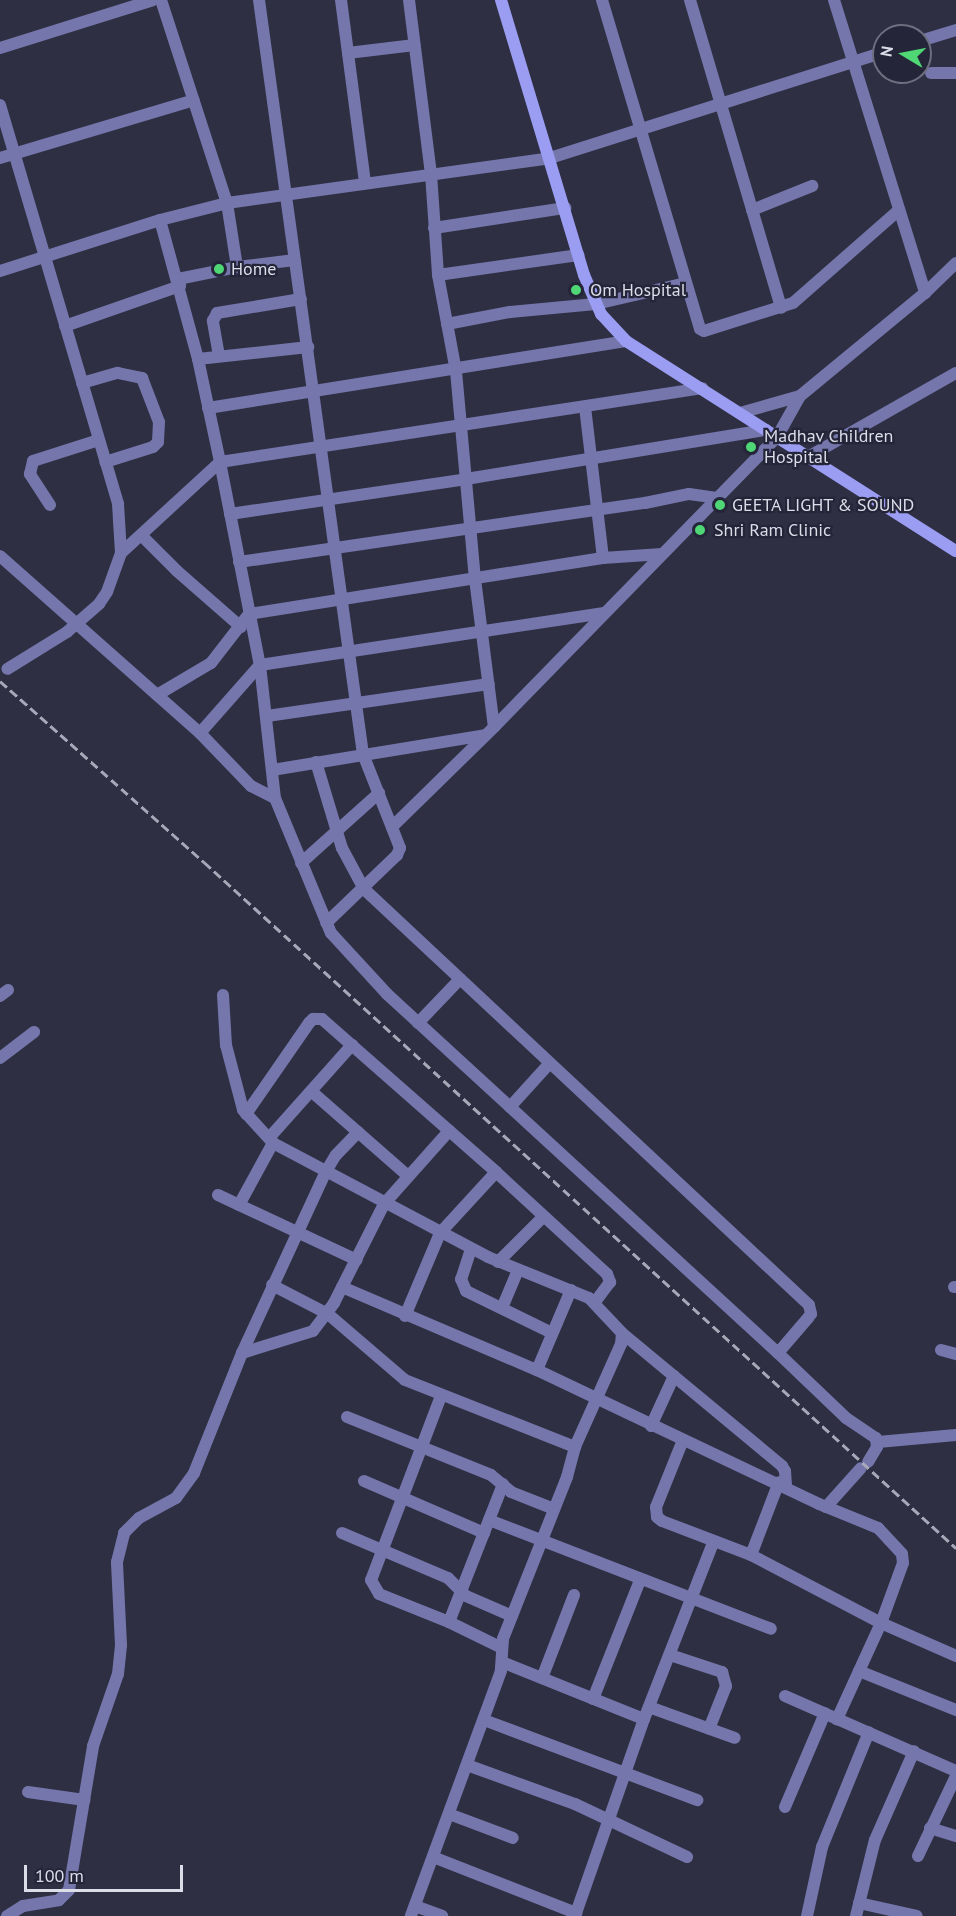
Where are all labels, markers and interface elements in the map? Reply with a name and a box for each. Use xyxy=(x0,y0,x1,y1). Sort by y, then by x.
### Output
north arrow xyxy=(872,24,932,84)
text: N xyxy=(875,44,897,58)
place label: Home xyxy=(231,258,277,280)
marker: Home xyxy=(212,262,226,276)
place label: Om Hospital xyxy=(590,279,686,301)
marker: Om Hospital xyxy=(567,281,585,299)
place label: Madhav Children Hospital xyxy=(764,426,894,468)
marker: Madhav Children Hospital xyxy=(742,438,760,456)
place label: GEETA LIGHT & SOUND xyxy=(732,494,916,516)
marker: GEETA LIGHT & SOUND xyxy=(713,498,727,512)
place label: Shri Ram Clinic xyxy=(714,519,831,541)
marker: Shri Ram Clinic xyxy=(691,521,709,539)
scale bar xyxy=(27,1853,186,1891)
text: 100 m xyxy=(35,1864,84,1887)

